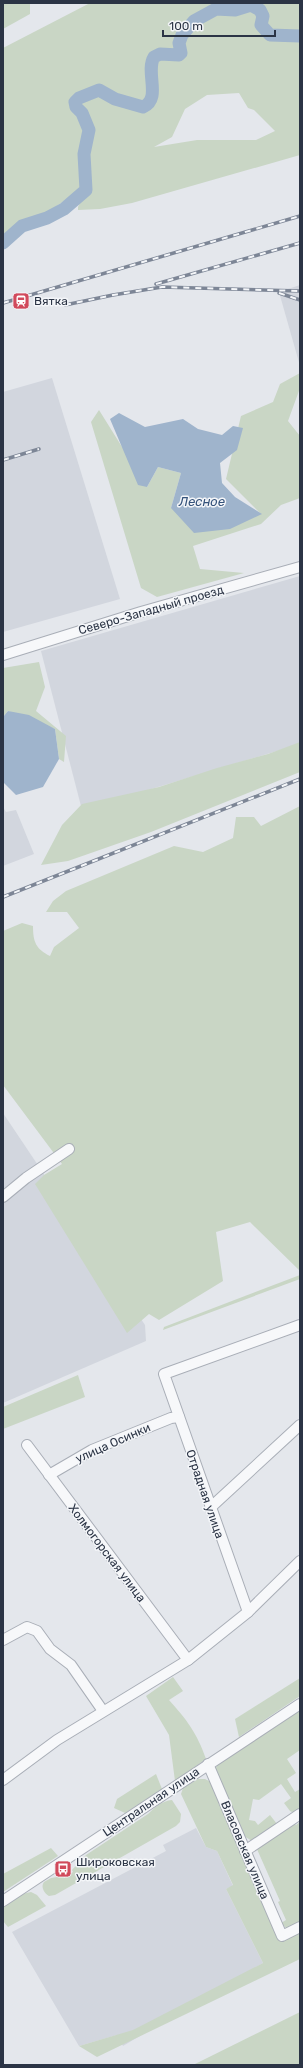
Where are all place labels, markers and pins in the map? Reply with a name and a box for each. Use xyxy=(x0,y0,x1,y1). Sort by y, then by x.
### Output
station icon: Вятка xyxy=(11,291,31,311)
place label: Вятка xyxy=(34,294,68,308)
place label: Широковская улица xyxy=(76,1855,155,1883)
bus stop icon: Широковская улица xyxy=(53,1859,73,1879)

